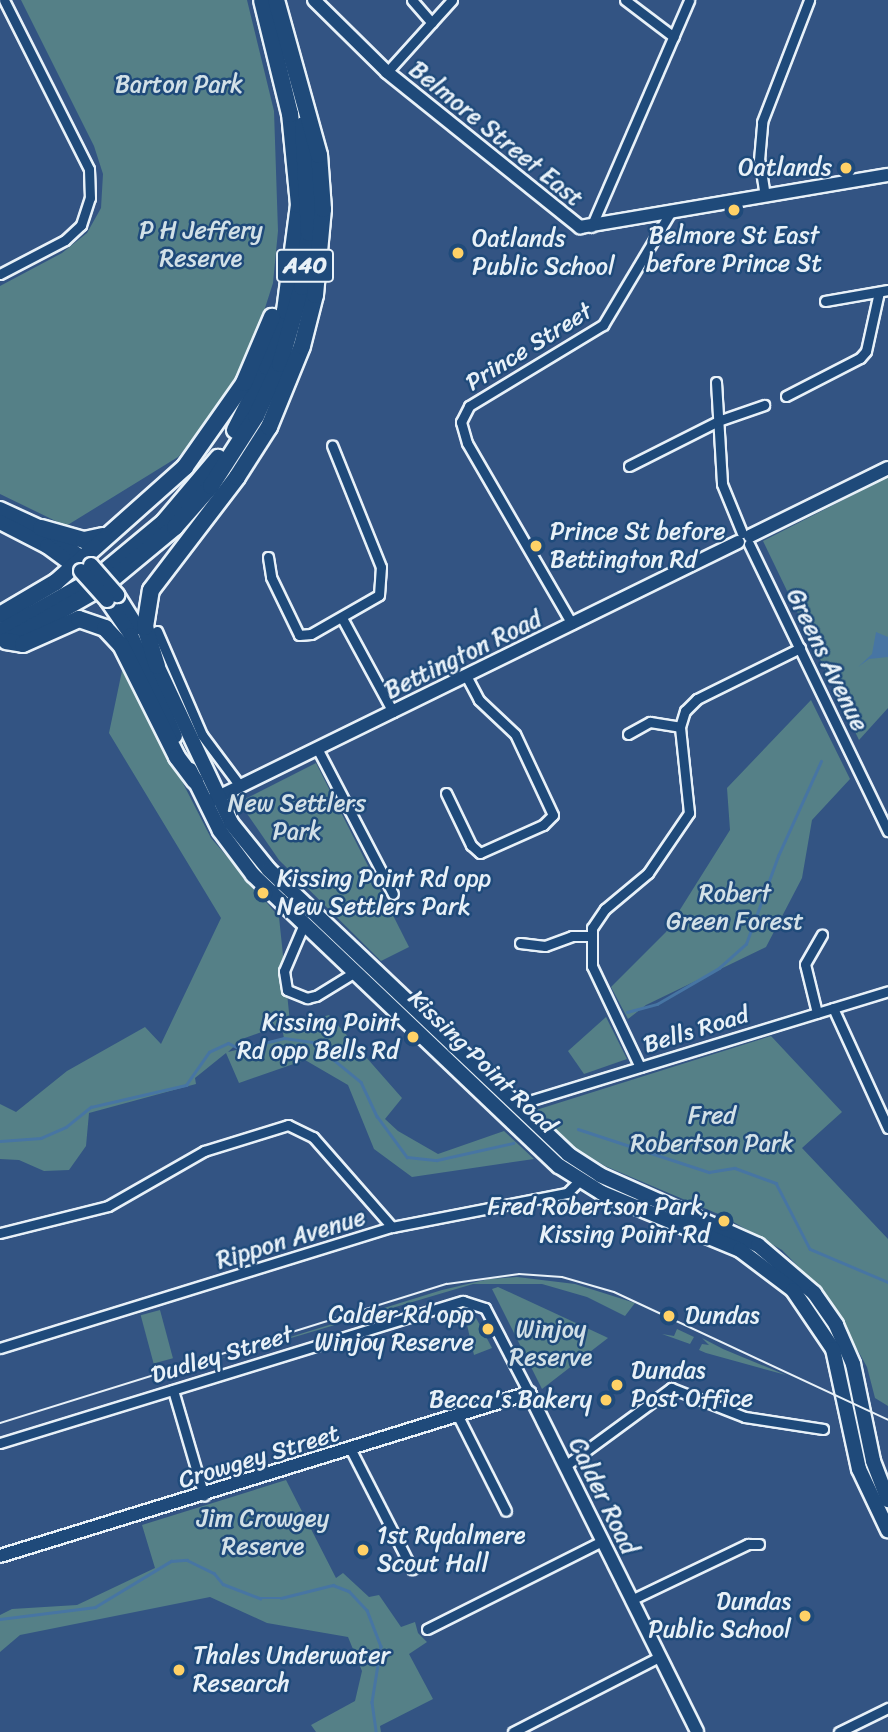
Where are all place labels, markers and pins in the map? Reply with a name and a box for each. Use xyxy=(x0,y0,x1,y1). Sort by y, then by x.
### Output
place label: Oatlands xyxy=(738,154,832,182)
marker: Oatlands xyxy=(838,160,854,176)
marker: Belmore St East before Prince St xyxy=(726,202,742,218)
place label: Belmore St East before Prince St xyxy=(646,222,822,278)
place label: Oatlands Public School xyxy=(472,225,615,281)
marker: Oatlands Public School xyxy=(450,245,466,261)
place label: Prince St before Bettington Rd xyxy=(550,518,726,574)
marker: Prince St before Bettington Rd xyxy=(528,538,544,554)
place label: Kissing Point Rd opp New Settlers Park xyxy=(277,865,492,921)
marker: Kissing Point Rd opp New Settlers Park xyxy=(255,885,271,901)
place label: Kissing Point Rd opp Bells Rd xyxy=(237,1009,399,1065)
marker: Kissing Point Rd opp Bells Rd xyxy=(405,1029,421,1045)
place label: Fred Robertson Park, Kissing Point Rd xyxy=(486,1193,710,1249)
marker: Fred Robertson Park, Kissing Point Rd xyxy=(716,1213,732,1229)
place label: Calder Rd opp Winjoy Reserve xyxy=(315,1301,474,1357)
place label: Dundas xyxy=(685,1302,760,1330)
marker: Dundas xyxy=(659,1306,679,1326)
marker: Calder Rd opp Winjoy Reserve xyxy=(480,1321,496,1337)
place label: Dundas Post Office xyxy=(631,1357,753,1413)
marker: Dundas Post Office xyxy=(609,1377,625,1393)
place label: Becca's Bakery xyxy=(429,1386,592,1414)
marker: Becca's Bakery xyxy=(598,1392,614,1408)
place label: 1st Rydalmere Scout Hall xyxy=(377,1522,526,1578)
marker: 1st Rydalmere Scout Hall xyxy=(355,1542,371,1558)
place label: Dundas Public School xyxy=(648,1588,791,1644)
marker: Dundas Public School xyxy=(797,1608,813,1624)
place label: Thales Underwater Research xyxy=(193,1642,390,1698)
marker: Thales Underwater Research xyxy=(171,1662,187,1678)

